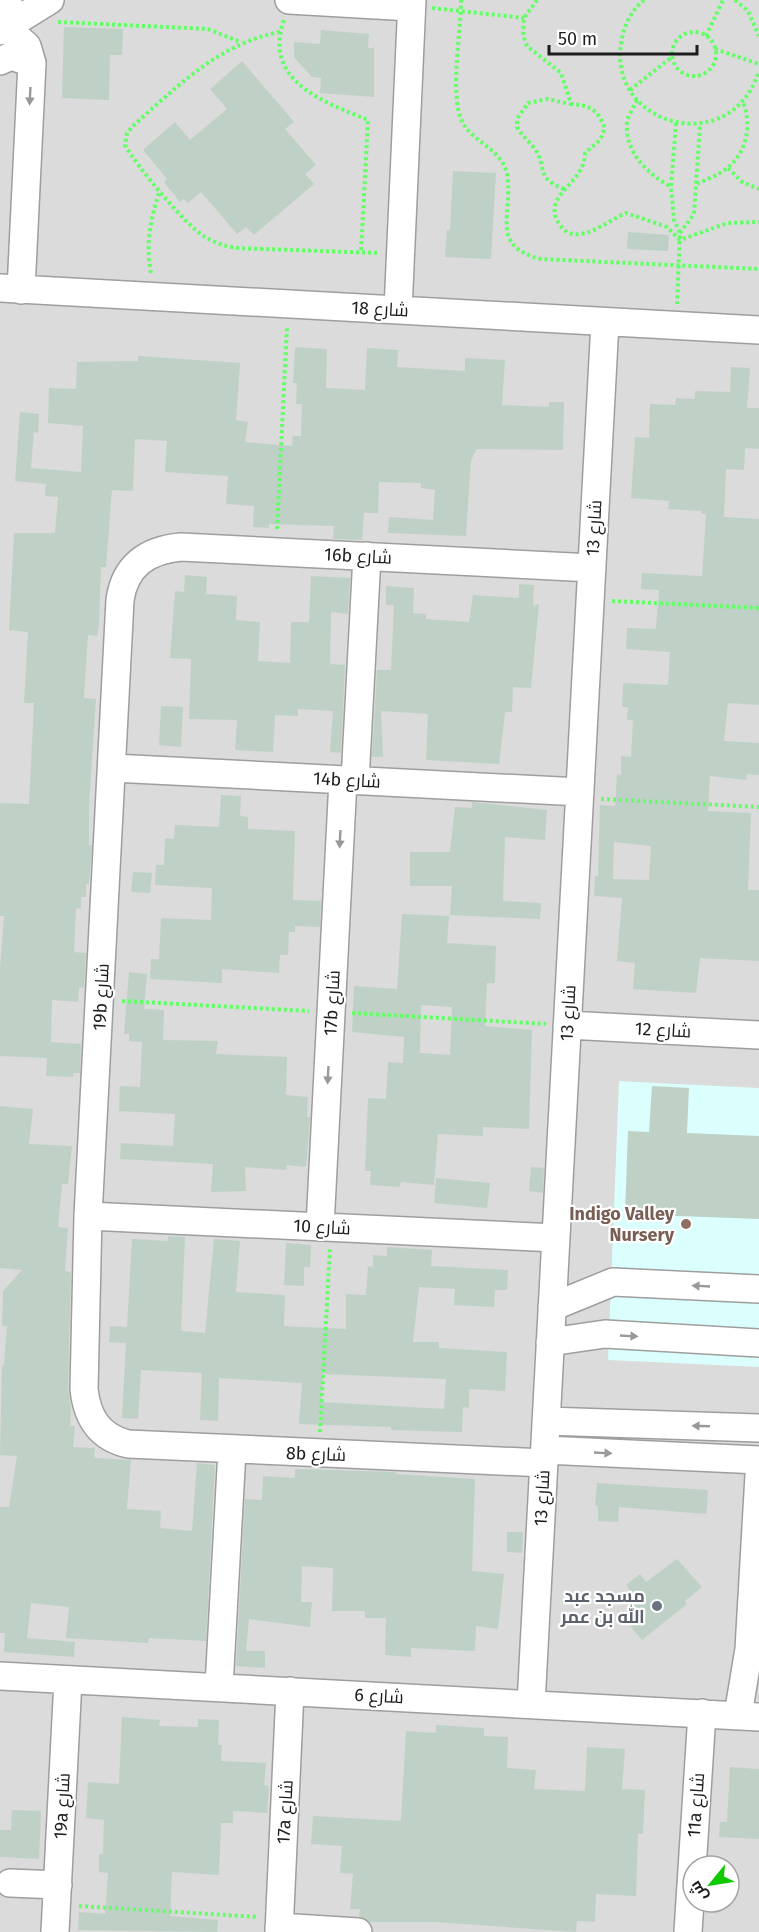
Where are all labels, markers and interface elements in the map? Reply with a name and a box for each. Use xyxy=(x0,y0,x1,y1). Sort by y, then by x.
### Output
scale bar xyxy=(549,18,698,56)
text: 50 m xyxy=(558,28,597,50)
one-way arrow xyxy=(26,87,35,106)
street label: شارع 18 xyxy=(351,297,409,322)
street label: شارع 13 xyxy=(582,499,607,557)
street label: 16b شارع xyxy=(324,543,392,570)
street label: 14b شارع xyxy=(313,767,381,794)
one-way arrow xyxy=(335,829,344,848)
street label: 19b شارع xyxy=(88,963,115,1031)
street label: 17b شارع xyxy=(319,969,346,1037)
street label: شارع 13 xyxy=(556,984,581,1042)
street label: شارع 12 xyxy=(634,1018,692,1043)
one-way arrow xyxy=(324,1066,333,1085)
place label: Indigo Valley Nursery xyxy=(569,1203,675,1246)
street label: شارع 10 xyxy=(293,1215,351,1240)
marker: Indigo Valley Nursery xyxy=(679,1217,693,1231)
one-way arrow xyxy=(691,1281,710,1290)
one-way arrow xyxy=(620,1331,639,1340)
one-way arrow xyxy=(691,1421,710,1431)
street label: 8b شارع xyxy=(285,1442,346,1467)
one-way arrow xyxy=(594,1448,613,1457)
street label: شارع 13 xyxy=(530,1469,555,1527)
place label: مسجد عبد الله بن عمر xyxy=(560,1585,645,1628)
marker: مسجد عبد الله بن عمر xyxy=(650,1599,664,1613)
street label: شارع 6 xyxy=(354,1684,404,1709)
street label: 19a شارع xyxy=(49,1772,76,1840)
street label: 11a شارع xyxy=(683,1772,710,1838)
street label: 17a شارع xyxy=(272,1779,299,1845)
north arrow xyxy=(681,1854,741,1914)
text: ش xyxy=(685,1878,712,1905)

